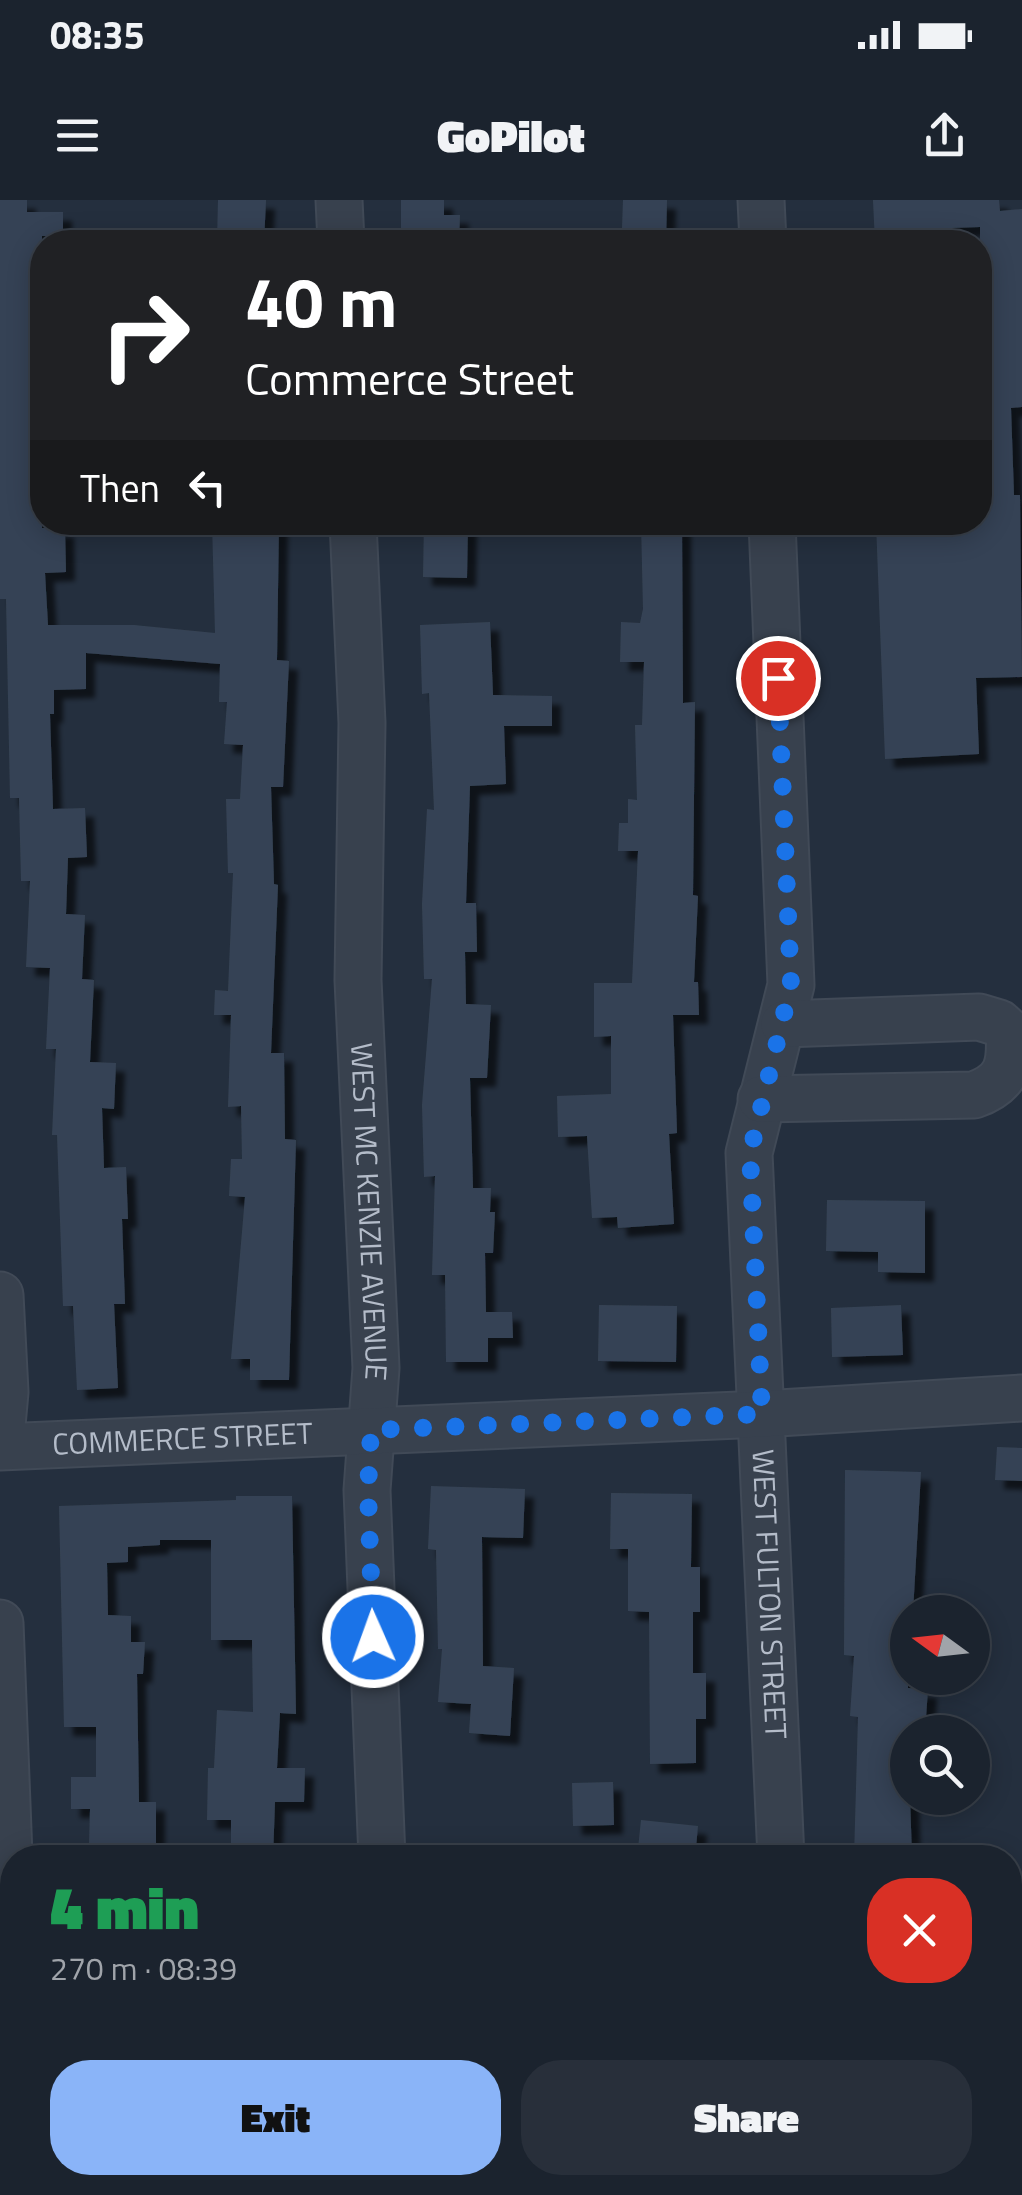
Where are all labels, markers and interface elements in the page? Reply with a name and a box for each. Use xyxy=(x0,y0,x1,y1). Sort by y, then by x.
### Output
text: 08:35 xyxy=(50,6,145,64)
text: GoPilot xyxy=(437,101,585,169)
icon: menu xyxy=(50,108,105,163)
icon: share xyxy=(917,108,972,163)
text: 40 m xyxy=(245,248,398,354)
icon: right xyxy=(80,270,210,400)
text: Commerce Street xyxy=(245,344,574,412)
text: Then xyxy=(80,459,160,517)
icon: left xyxy=(180,460,235,515)
pin xyxy=(736,636,821,721)
icon: arrive xyxy=(751,651,806,706)
street label: WEST MC KENZIE AVENUE xyxy=(339,1042,400,1382)
street label: COMMERCE STREET xyxy=(51,1409,314,1467)
street label: WEST FULTON STREET xyxy=(740,1448,800,1740)
position arrow xyxy=(321,1585,425,1689)
north arrow xyxy=(890,1595,990,1695)
map controls xyxy=(890,1595,990,1815)
button: search xyxy=(890,1715,990,1815)
text: 4 min xyxy=(50,1861,199,1952)
button: close xyxy=(867,1878,972,1983)
text: 270 m · 08:39 xyxy=(50,1944,237,1992)
button: Exit xyxy=(50,2060,501,2175)
button: Share xyxy=(521,2060,972,2175)

